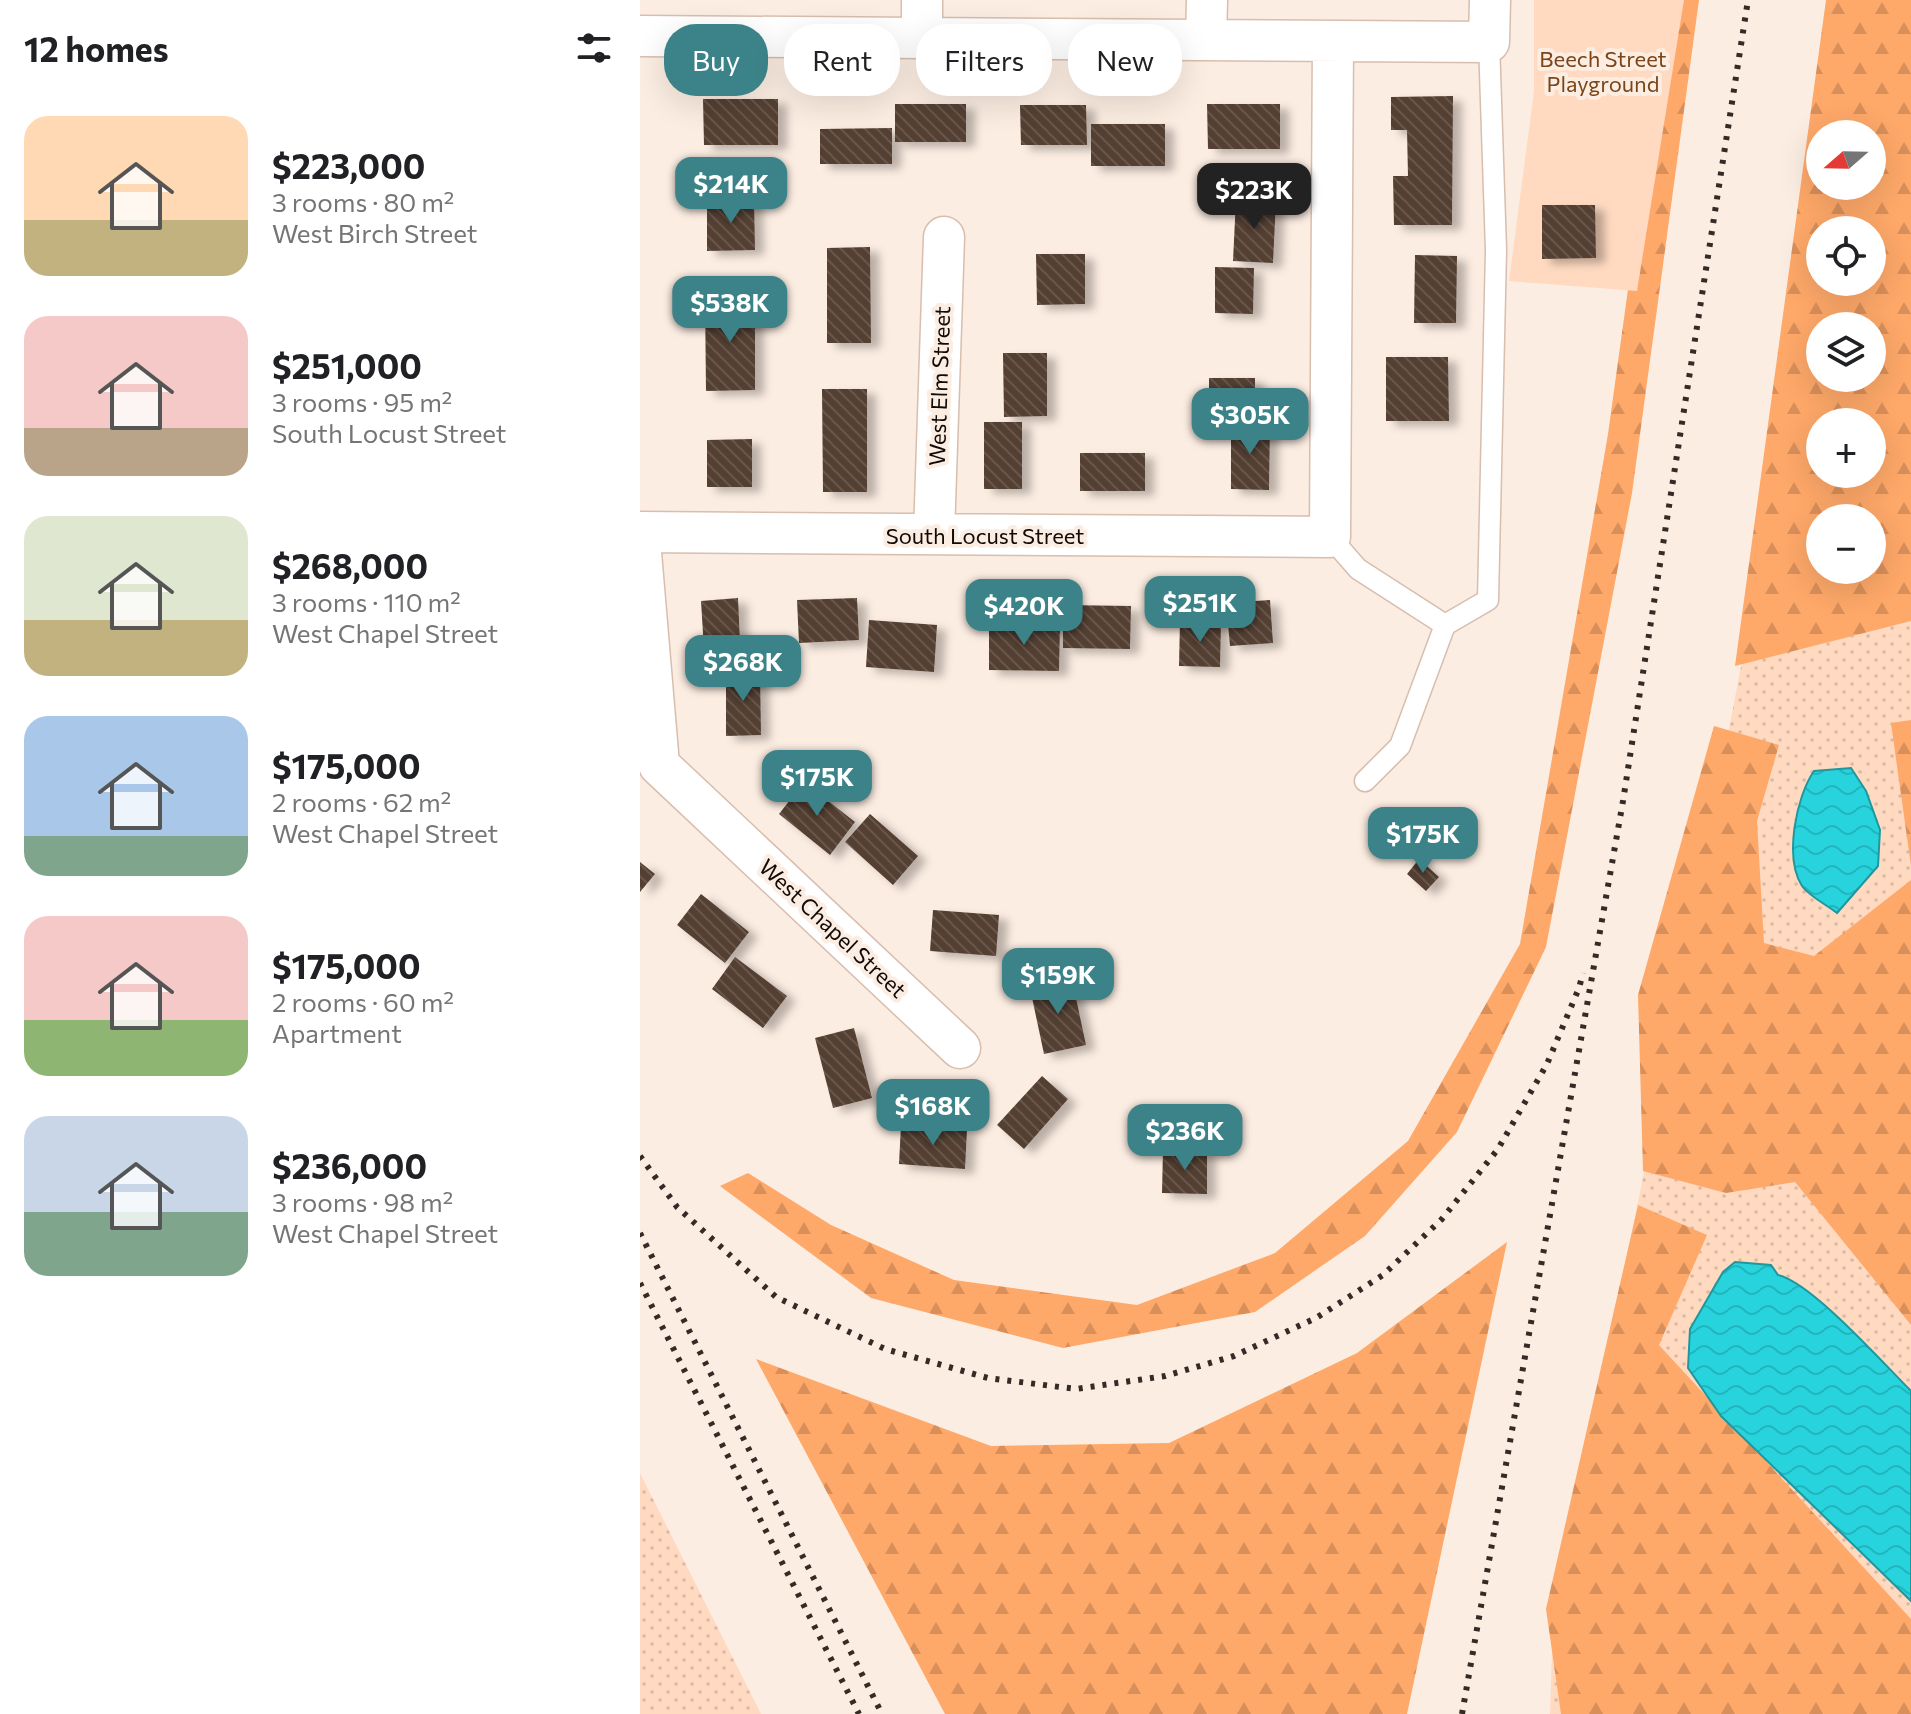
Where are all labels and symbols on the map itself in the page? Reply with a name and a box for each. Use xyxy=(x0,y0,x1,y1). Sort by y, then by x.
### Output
park label: Beech Street Playground xyxy=(1539,45,1667,97)
north arrow xyxy=(1806,120,1886,200)
pin: $214K xyxy=(675,157,787,225)
pin: $223K xyxy=(1198,163,1310,231)
pin: $538K xyxy=(674,276,786,344)
street label: West Elm Street xyxy=(923,306,955,466)
pin: $305K xyxy=(1194,388,1306,456)
street label: South Locust Street xyxy=(886,522,1084,549)
pin: $251K xyxy=(1144,576,1256,644)
pin: $420K xyxy=(968,579,1080,647)
pin: $268K xyxy=(687,635,799,703)
pin: $175K xyxy=(761,750,873,818)
pin: $175K xyxy=(1367,807,1479,875)
street label: West Chapel Street xyxy=(754,853,912,1003)
pin: $159K xyxy=(1002,948,1114,1016)
pin: $168K xyxy=(877,1079,989,1147)
pin: $236K xyxy=(1129,1104,1241,1172)

